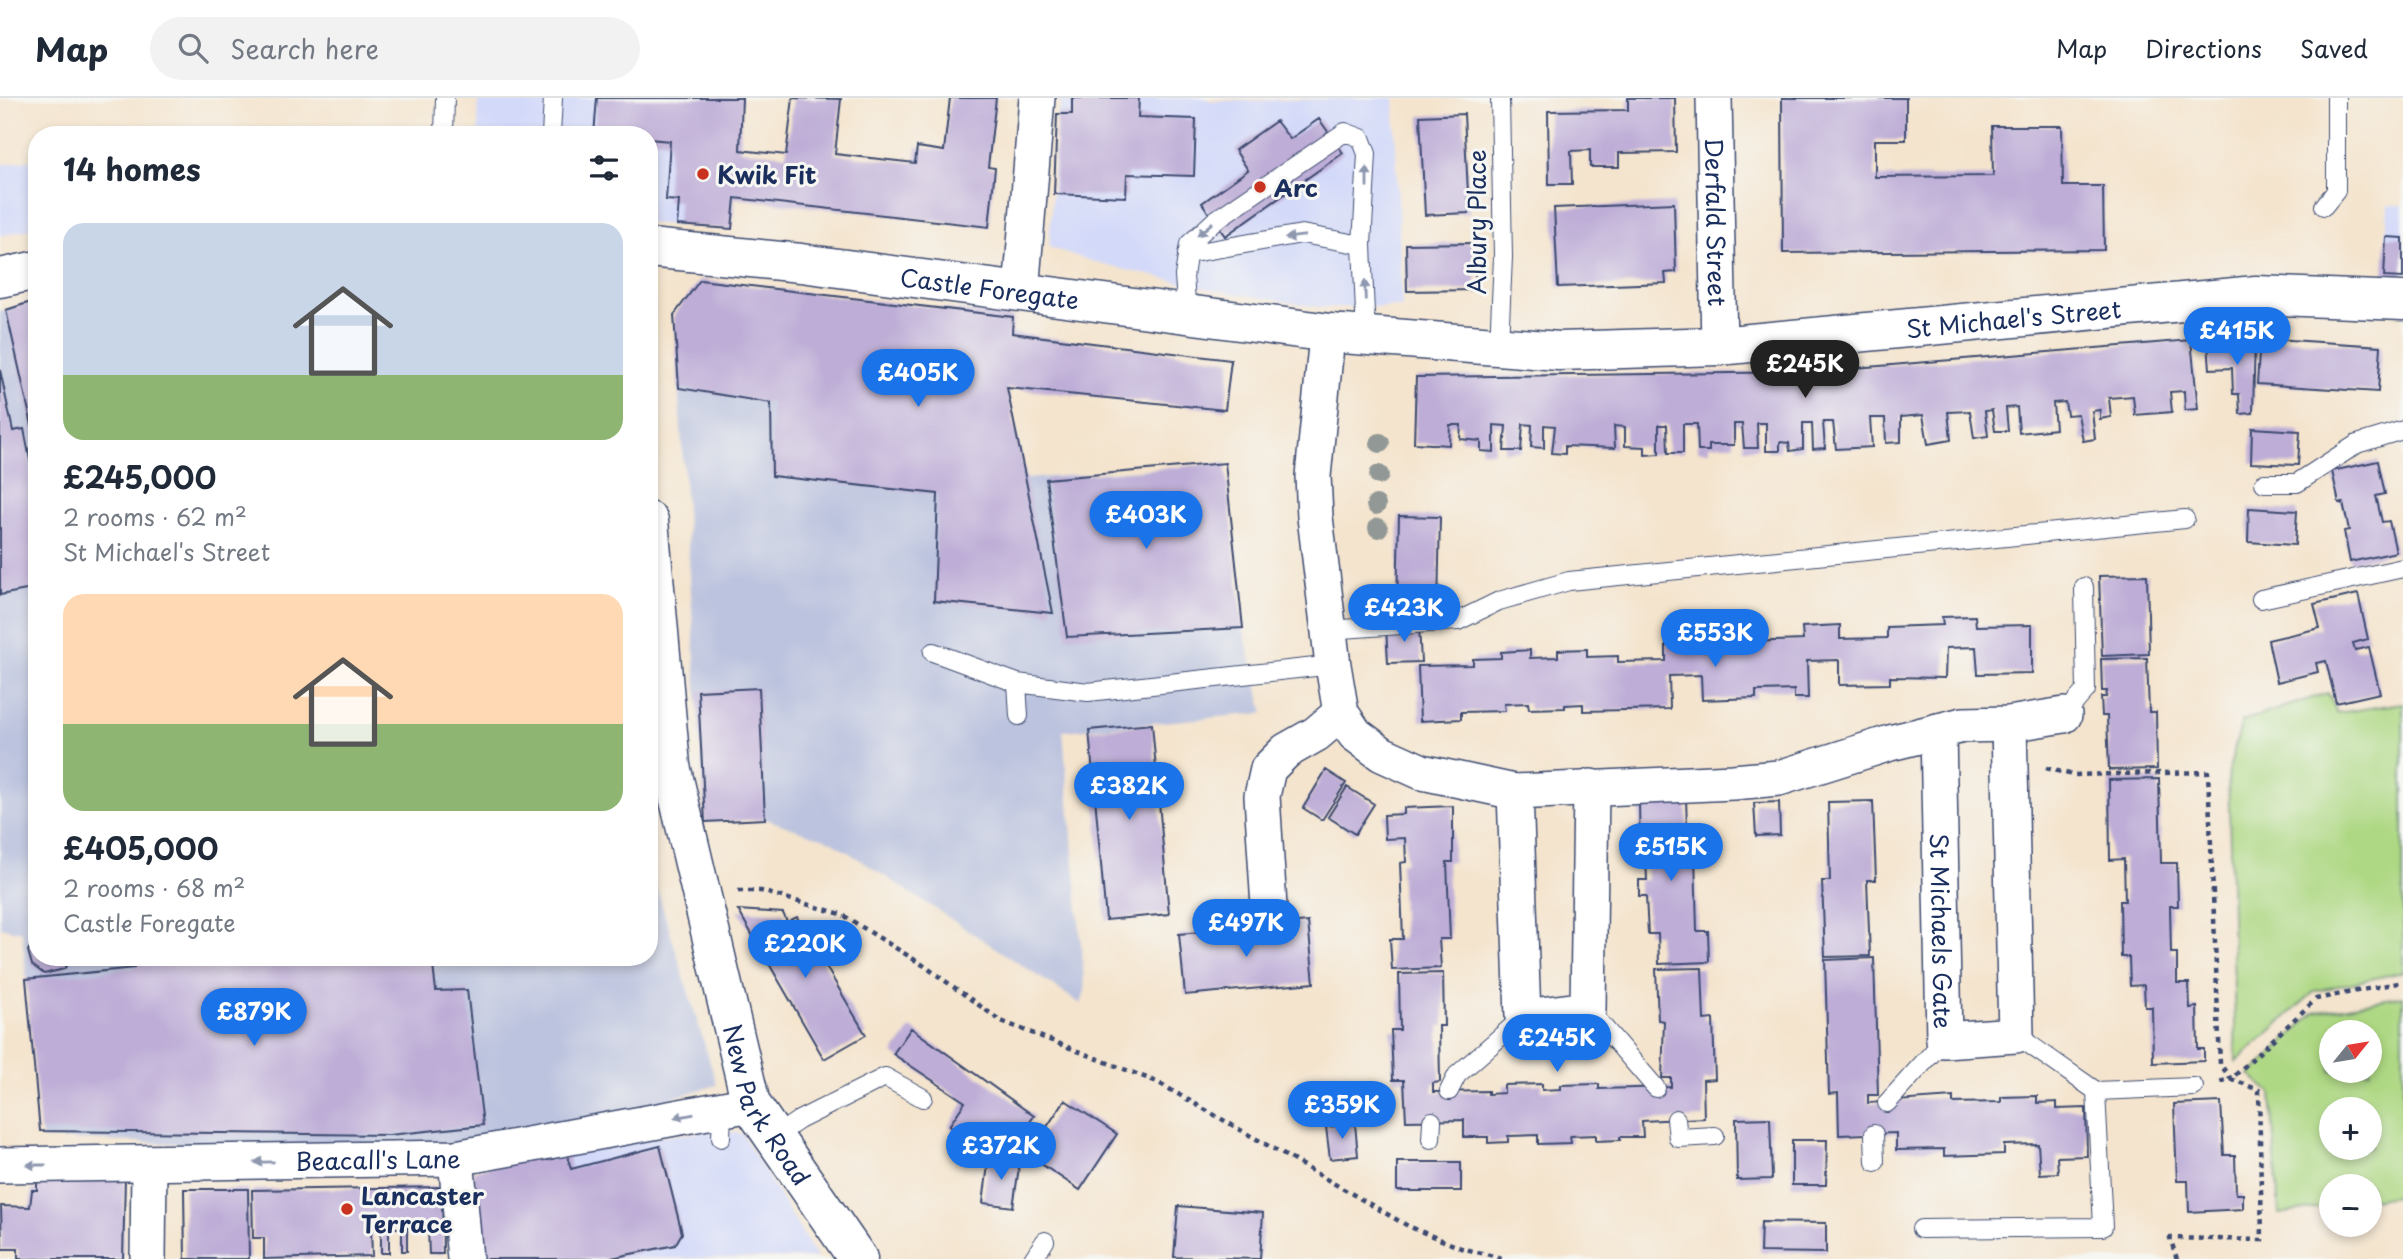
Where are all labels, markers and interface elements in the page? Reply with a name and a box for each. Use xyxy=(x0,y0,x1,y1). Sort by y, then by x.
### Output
search box xyxy=(150,17,640,80)
text: Map xyxy=(35,23,108,73)
icon: search xyxy=(174,29,212,67)
text: Search here xyxy=(230,29,379,68)
text: Map xyxy=(2056,30,2107,66)
text: Directions xyxy=(2145,30,2262,66)
text: Saved xyxy=(2300,30,2368,66)
street label: Derfald Street xyxy=(1697,137,1736,307)
text: 14 homes xyxy=(63,146,201,191)
icon: filters xyxy=(585,149,623,187)
street label: Albury Place xyxy=(1458,150,1494,294)
place label: Kwik Fit xyxy=(717,156,817,192)
one-way arrow xyxy=(1361,165,1373,187)
marker: Kwik Fit xyxy=(695,166,711,182)
place label: Arc xyxy=(1274,169,1318,205)
marker: Arc xyxy=(1252,179,1268,195)
one-way arrow xyxy=(1196,221,1214,237)
one-way arrow xyxy=(1284,231,1306,242)
street label: Castle Foregate xyxy=(898,258,1081,318)
icon: home xyxy=(280,268,406,394)
one-way arrow xyxy=(1360,279,1371,301)
street label: St Michael's Street xyxy=(1904,290,2123,346)
pin: £415K xyxy=(2188,308,2286,367)
text: £415K xyxy=(2200,312,2274,347)
pin: £245K xyxy=(1756,341,1854,400)
text: £245K xyxy=(1766,345,1844,380)
pin: £405K xyxy=(869,350,967,409)
text: £405K xyxy=(878,354,958,389)
text: £245,000 xyxy=(63,454,216,499)
pin: £403K xyxy=(1097,491,1195,551)
text: £403K xyxy=(1106,496,1186,531)
text: 2 rooms · 62 m² xyxy=(63,499,247,534)
text: St Michael's Street xyxy=(63,534,270,569)
pin: £423K xyxy=(1355,584,1453,644)
text: £423K xyxy=(1364,589,1444,624)
pin: £553K xyxy=(1666,610,1764,669)
text: £553K xyxy=(1677,614,1753,649)
icon: home xyxy=(280,639,406,765)
pin: £382K xyxy=(1080,762,1178,822)
text: £382K xyxy=(1090,767,1168,802)
pin: £515K xyxy=(1622,824,1720,883)
text: £405,000 xyxy=(63,825,218,870)
text: £515K xyxy=(1635,828,1707,863)
street label: St Michaels Gate xyxy=(1922,833,1962,1029)
text: 2 rooms · 68 m² xyxy=(63,870,245,905)
pin: £497K xyxy=(1197,900,1295,959)
text: £497K xyxy=(1208,904,1284,939)
text: Castle Foregate xyxy=(63,905,235,940)
pin: £220K xyxy=(756,920,854,980)
text: £220K xyxy=(764,925,846,960)
pin: £879K xyxy=(205,988,303,1048)
text: £879K xyxy=(217,993,291,1028)
pin: £245K xyxy=(1508,1014,1606,1074)
text: £245K xyxy=(1518,1019,1596,1054)
street label: New Park Road xyxy=(715,1020,820,1192)
north arrow xyxy=(2319,1020,2382,1083)
map controls xyxy=(2319,1020,2382,1237)
pin: £359K xyxy=(1293,1082,1391,1141)
text: £359K xyxy=(1304,1086,1380,1121)
button: + xyxy=(2319,1097,2382,1160)
one-way arrow xyxy=(672,1111,694,1122)
pin: £372K xyxy=(952,1122,1050,1182)
text: £372K xyxy=(962,1127,1040,1162)
street label: Beacall's Lane xyxy=(295,1140,461,1178)
one-way arrow xyxy=(253,1157,275,1168)
one-way arrow xyxy=(25,1159,47,1171)
button: − xyxy=(2319,1174,2382,1237)
place label: Lancaster Terrace xyxy=(361,1177,485,1241)
marker: Lancaster Terrace xyxy=(339,1201,355,1217)

